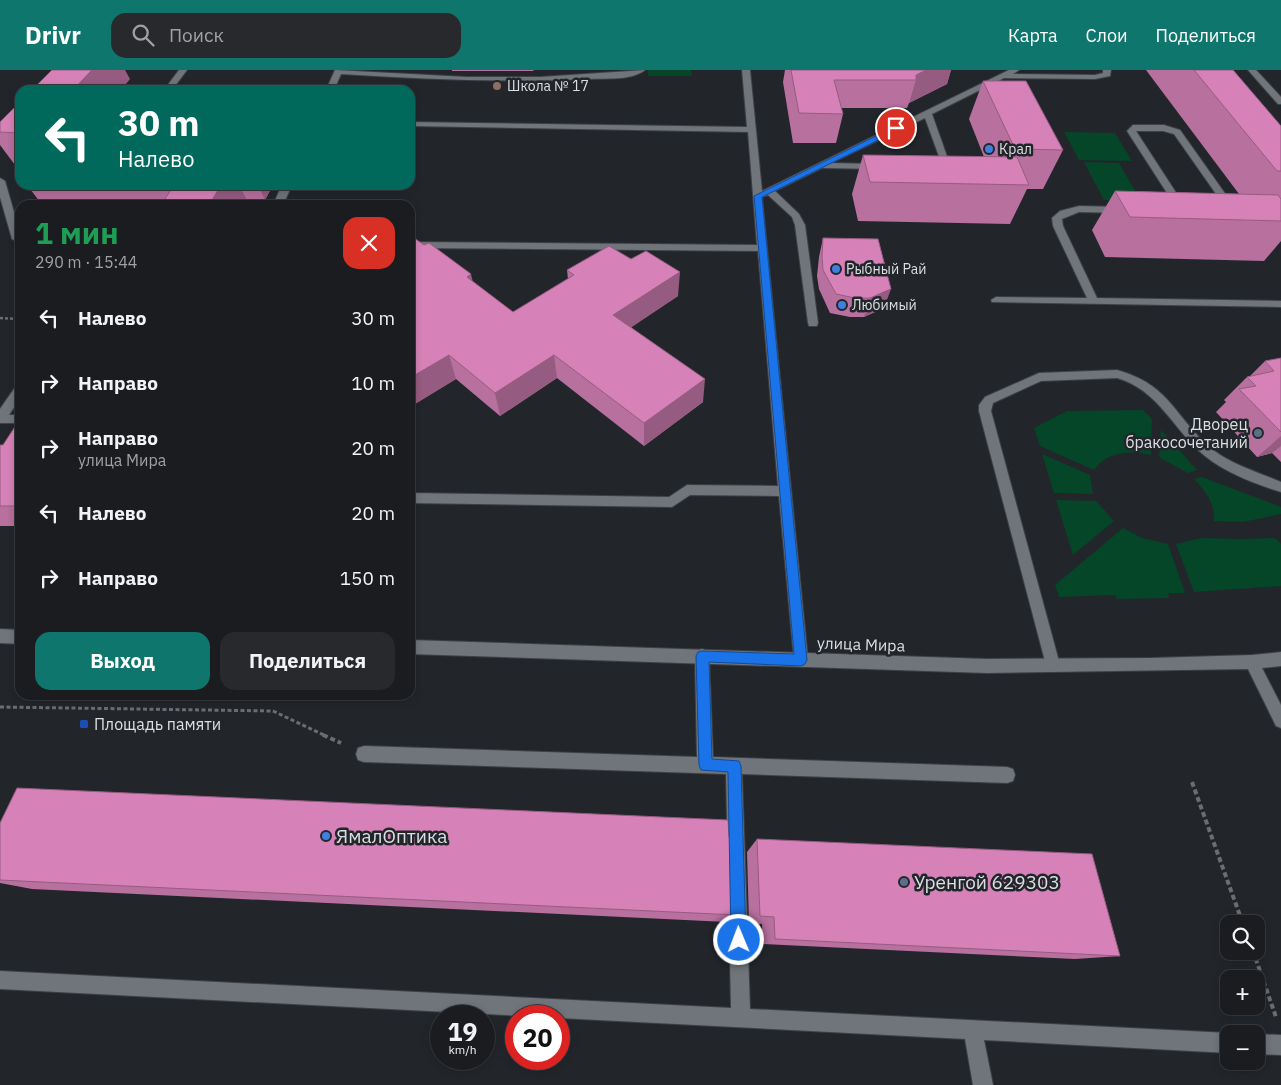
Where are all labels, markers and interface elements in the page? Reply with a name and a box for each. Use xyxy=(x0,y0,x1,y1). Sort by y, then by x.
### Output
search box xyxy=(111,13,461,58)
text: Drivr xyxy=(25,19,81,51)
icon: search xyxy=(129,21,157,49)
text: Поиск xyxy=(169,23,224,47)
text: Карта xyxy=(1008,24,1058,47)
text: Слои xyxy=(1086,24,1128,47)
text: Поделиться xyxy=(1156,24,1256,47)
place label: Школа № 17 xyxy=(507,77,589,95)
marker: Школа № 17 xyxy=(491,80,503,92)
text: 30 m xyxy=(118,100,200,146)
icon: left xyxy=(35,105,100,170)
pin xyxy=(875,107,917,149)
icon: arrive xyxy=(882,114,910,142)
place label: Крал xyxy=(999,140,1032,158)
marker: Крал xyxy=(983,143,995,155)
text: Налево xyxy=(118,144,195,173)
text: 1 мин xyxy=(35,213,119,252)
button: close xyxy=(343,217,395,269)
text: 290 m · 15:44 xyxy=(35,252,137,272)
place label: Рыбный Рай xyxy=(846,260,926,278)
marker: Рыбный Рай xyxy=(830,263,842,275)
place label: Любимый xyxy=(852,296,917,314)
marker: Любимый xyxy=(836,299,848,311)
icon: left xyxy=(35,304,63,332)
text: Налево xyxy=(78,306,147,330)
text: 30 m xyxy=(351,306,395,330)
icon: right xyxy=(35,369,63,397)
text: Направо xyxy=(78,371,158,395)
text: 10 m xyxy=(351,371,395,395)
place label: Дворец бракосочетаний xyxy=(1125,414,1248,452)
text: Направо xyxy=(78,426,158,450)
marker: Дворец бракосочетаний xyxy=(1252,427,1264,439)
icon: right xyxy=(35,434,63,462)
text: 20 m xyxy=(351,436,395,460)
text: улица Мира xyxy=(78,450,166,470)
icon: left xyxy=(35,499,63,527)
text: Налево xyxy=(78,501,147,525)
text: 20 m xyxy=(351,501,395,525)
icon: right xyxy=(35,564,63,592)
text: Направо xyxy=(78,566,158,590)
text: 150 m xyxy=(340,566,395,590)
button: Выход xyxy=(35,632,210,690)
button: Поделиться xyxy=(220,632,395,690)
street label: улица Мира xyxy=(817,632,906,656)
place label: Площадь памяти xyxy=(94,714,221,734)
marker: Площадь памяти xyxy=(78,718,90,730)
place label: ЯмалОптика xyxy=(336,824,447,848)
marker: ЯмалОптика xyxy=(320,830,332,842)
place label: Уренгой 629303 xyxy=(914,870,1060,894)
marker: Уренгой 629303 xyxy=(898,876,910,888)
position arrow xyxy=(712,913,764,965)
map controls xyxy=(1220,915,1265,1070)
button: search xyxy=(1220,915,1265,960)
button: + xyxy=(1220,970,1265,1015)
speed limit sign: 20 xyxy=(505,1005,570,1070)
text: 19 xyxy=(447,1015,478,1048)
button: − xyxy=(1220,1025,1265,1070)
text: km/h xyxy=(448,1042,477,1057)

